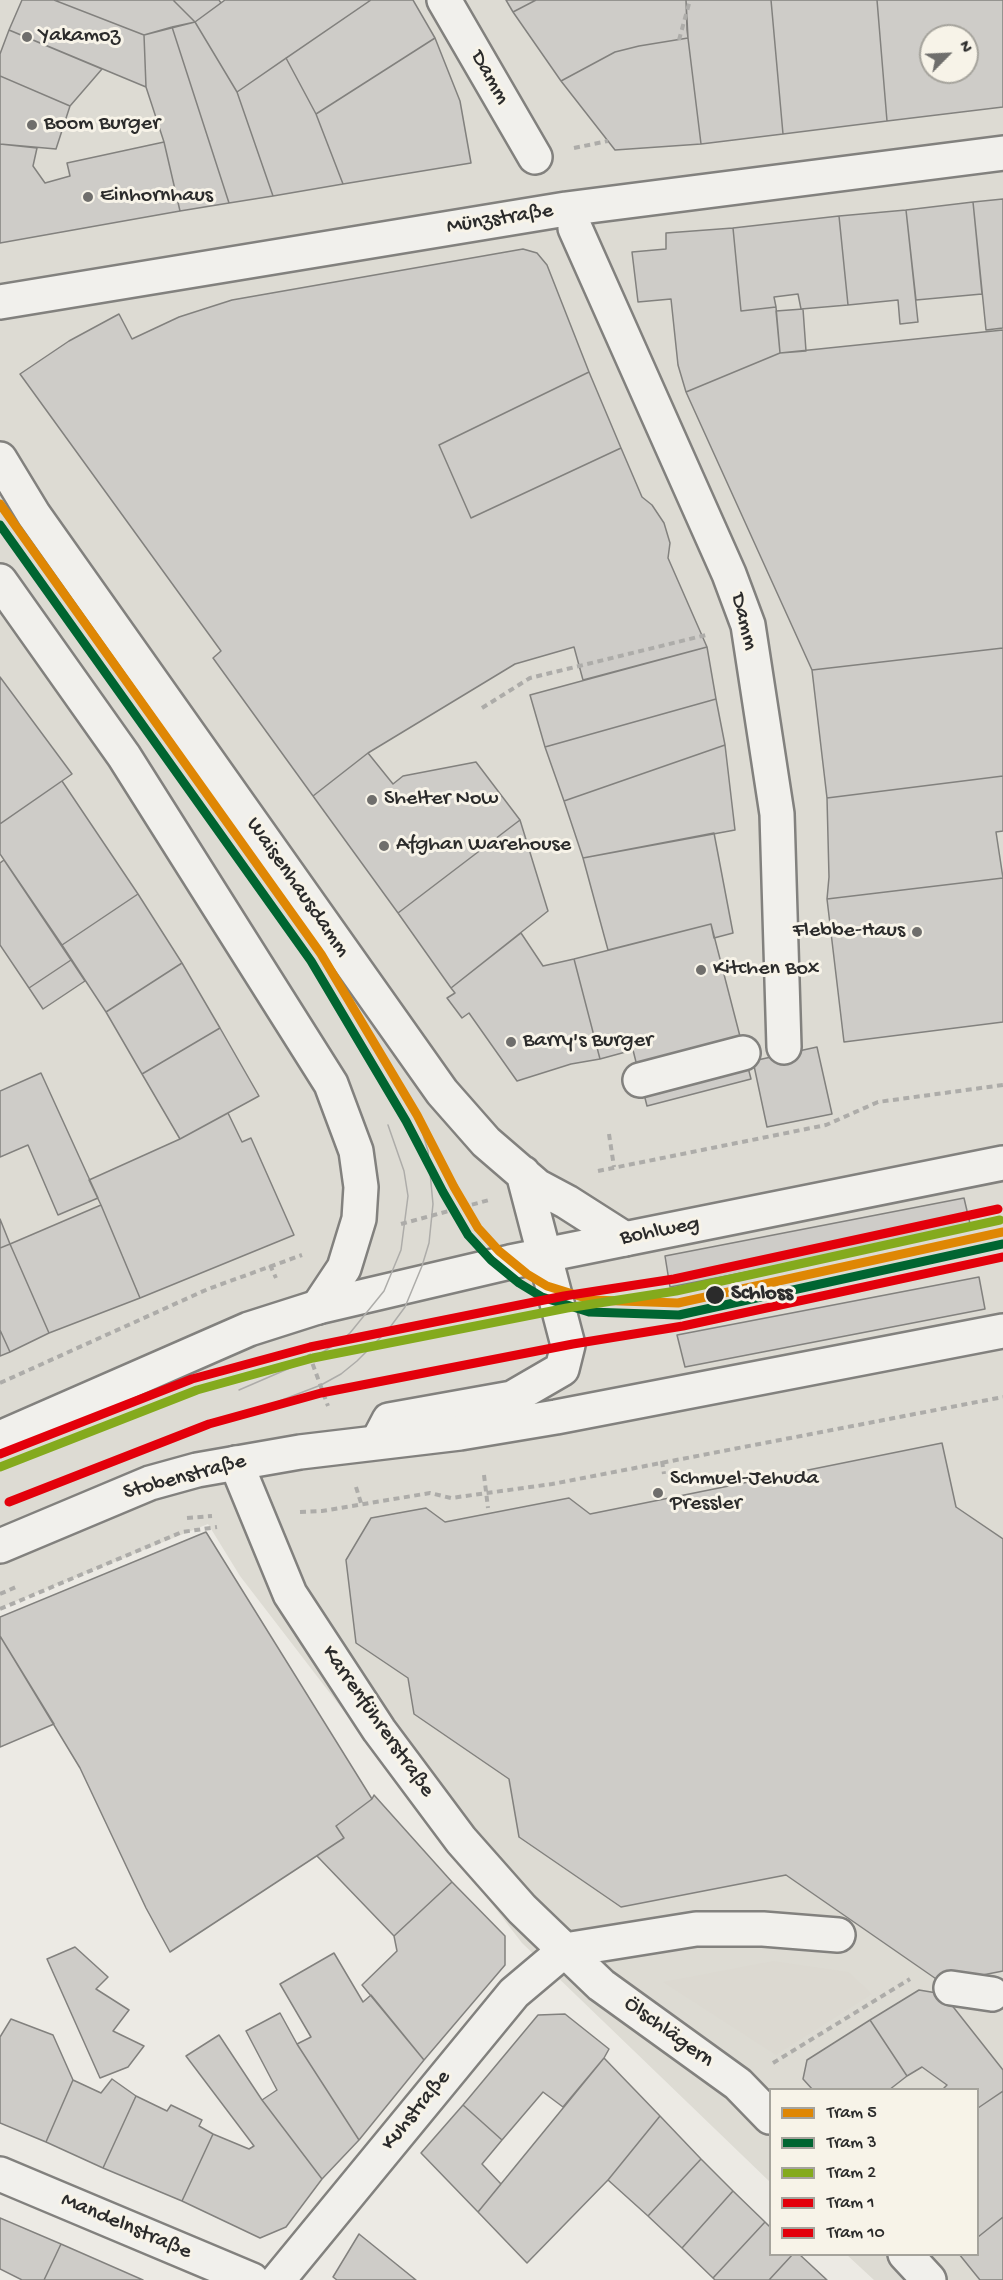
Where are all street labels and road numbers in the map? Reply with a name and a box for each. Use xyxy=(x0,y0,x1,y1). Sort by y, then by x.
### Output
street label: Damm xyxy=(463,46,515,110)
street label: Münzstraße xyxy=(445,199,555,241)
street label: Damm xyxy=(723,591,763,653)
street label: Waisenhausdamm xyxy=(239,813,355,963)
street label: Bohlweg xyxy=(618,1211,702,1253)
street label: Stobenstraße xyxy=(121,1449,249,1507)
street label: Karrenführerstraße xyxy=(315,1641,439,1803)
street label: Ölschlägern xyxy=(618,1992,718,2074)
street label: Kuhstraße xyxy=(377,2065,457,2157)
street label: Mandelnstraße xyxy=(57,2188,195,2266)

